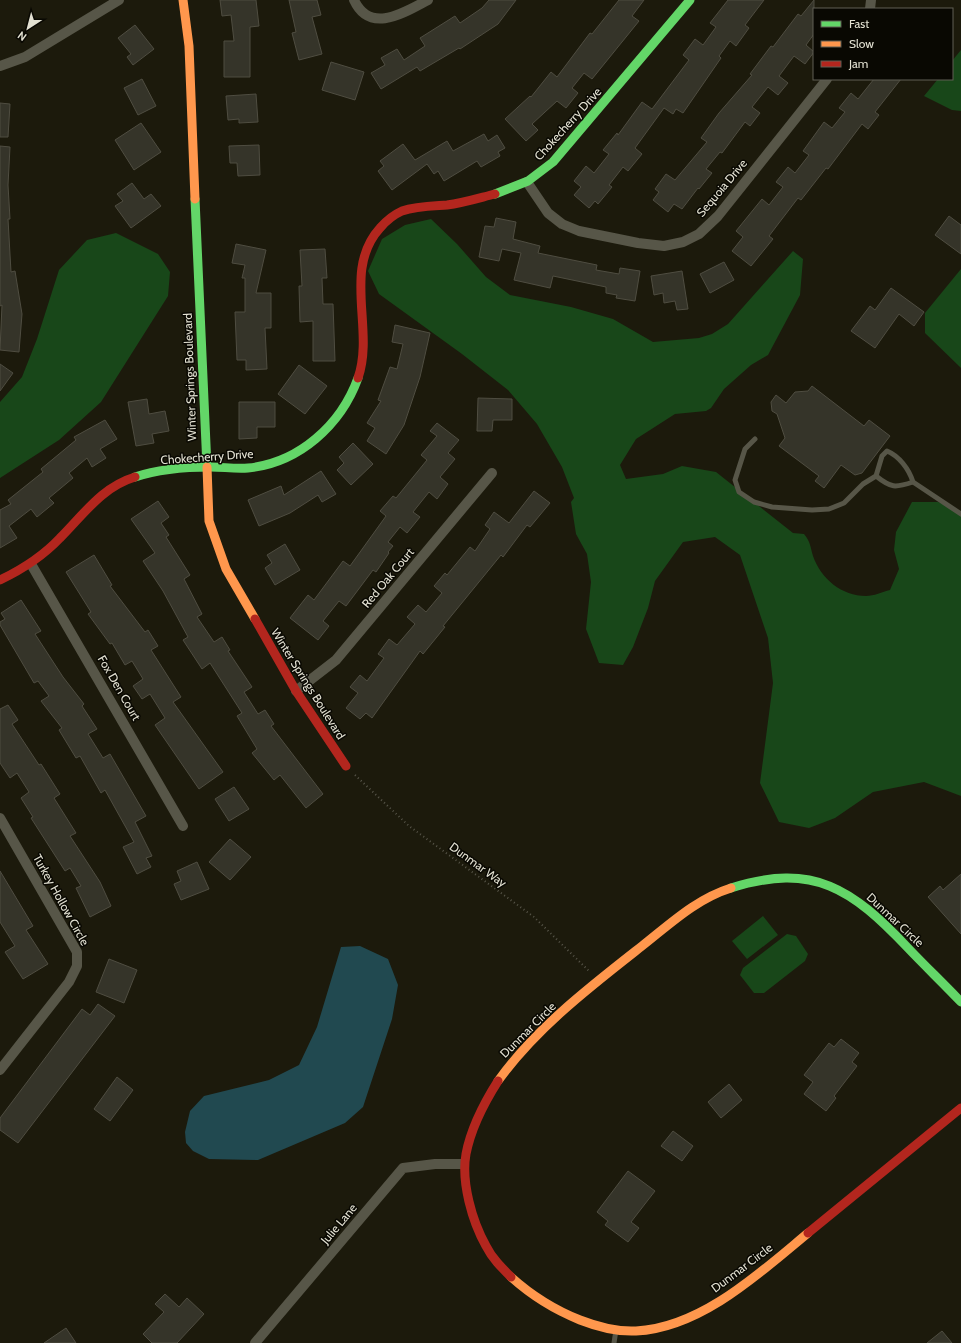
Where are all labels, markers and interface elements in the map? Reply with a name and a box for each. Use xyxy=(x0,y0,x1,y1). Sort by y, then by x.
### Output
north arrow xyxy=(8,8,48,48)
legend xyxy=(813,8,953,80)
text: Fast xyxy=(849,16,869,31)
text: N xyxy=(15,28,29,44)
text: Slow xyxy=(849,36,874,51)
text: Jam xyxy=(848,56,868,71)
street label: Chokecherry Drive xyxy=(531,84,604,163)
street label: Sequoia Drive xyxy=(693,156,750,220)
street label: Winter Springs Boulevard xyxy=(180,313,199,441)
street label: Chokecherry Drive xyxy=(160,446,254,467)
street label: Red Oak Court xyxy=(358,545,417,611)
street label: Winter Springs Boulevard xyxy=(268,625,349,742)
street label: Fox Den Court xyxy=(95,653,144,723)
street label: Dunmar Way xyxy=(447,839,510,890)
street label: Turkey Hollow Circle xyxy=(30,851,93,948)
street label: Dunmar Circle xyxy=(864,889,927,950)
street label: Dunmar Circle xyxy=(497,999,559,1061)
street label: Julie Lane xyxy=(317,1200,360,1248)
street label: Dunmar Circle xyxy=(708,1240,775,1295)

